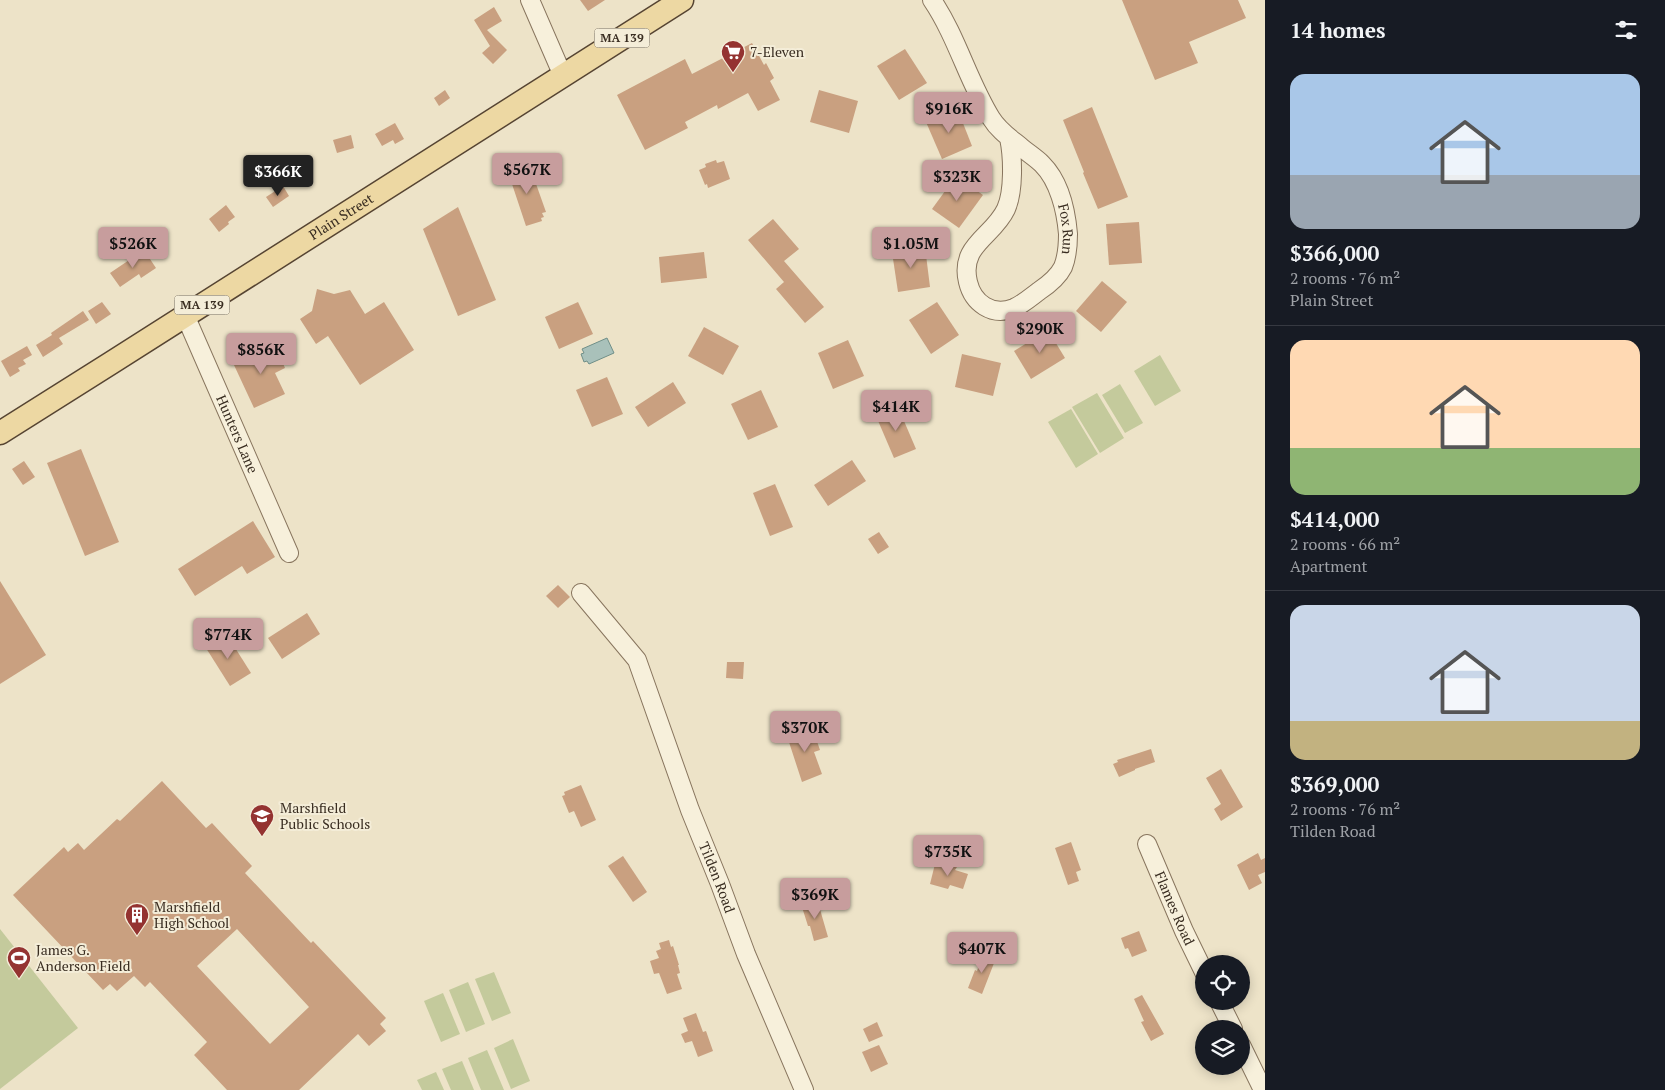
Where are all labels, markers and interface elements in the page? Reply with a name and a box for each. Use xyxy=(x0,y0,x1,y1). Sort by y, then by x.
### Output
text: 14 homes xyxy=(1290,16,1386,44)
icon: filters xyxy=(1612,16,1640,44)
road number: MA 139 xyxy=(594,28,650,48)
supermarket icon: 7-Eleven xyxy=(720,39,746,73)
place label: 7-Eleven xyxy=(750,42,805,61)
pin: $916K xyxy=(914,92,984,134)
text: $916K xyxy=(925,97,973,119)
icon: home xyxy=(1420,107,1510,197)
pin: $567K xyxy=(492,152,562,195)
pin: $366K xyxy=(243,154,313,197)
text: $567K xyxy=(503,158,551,180)
text: $366K xyxy=(254,160,302,182)
pin: $323K xyxy=(922,160,992,202)
text: $323K xyxy=(933,165,981,187)
street label: Plain Street xyxy=(305,188,378,244)
street label: Fox Run xyxy=(1054,201,1078,256)
pin: $526K xyxy=(98,226,168,269)
pin: $1.05M xyxy=(870,226,952,269)
text: $526K xyxy=(109,232,157,254)
text: $1.05M xyxy=(883,232,939,254)
text: $366,000 xyxy=(1290,239,1379,267)
text: 2 rooms · 76 m² xyxy=(1290,267,1400,289)
text: Plain Street xyxy=(1290,289,1373,311)
road number: MA 139 xyxy=(174,296,230,314)
pin: $290K xyxy=(1005,312,1075,354)
text: $290K xyxy=(1016,317,1064,339)
pin: $856K xyxy=(226,332,296,375)
text: $856K xyxy=(237,338,285,360)
icon: home xyxy=(1420,372,1510,462)
pin: $414K xyxy=(861,390,931,432)
street label: Hunters Lane xyxy=(212,392,263,476)
text: $414K xyxy=(872,395,920,417)
text: $414,000 xyxy=(1290,505,1379,533)
text: 2 rooms · 66 m² xyxy=(1290,533,1400,555)
text: Apartment xyxy=(1290,555,1367,577)
pin: $774K xyxy=(193,618,263,660)
text: $774K xyxy=(204,623,252,645)
icon: home xyxy=(1420,637,1510,727)
pin: $370K xyxy=(770,710,840,753)
text: $370K xyxy=(781,716,829,738)
text: $369,000 xyxy=(1290,770,1379,798)
place label: Marshfield Public Schools xyxy=(280,798,370,833)
text: 2 rooms · 76 m² xyxy=(1290,798,1400,820)
school or university icon: Marshfield Public Schools xyxy=(249,803,275,837)
text: Tilden Road xyxy=(1290,820,1376,842)
pin: $735K xyxy=(913,834,983,877)
street label: Tilden Road xyxy=(695,839,740,916)
text: $735K xyxy=(924,840,972,862)
street label: Flames Road xyxy=(1151,868,1200,948)
pin: $369K xyxy=(780,878,850,920)
text: $369K xyxy=(791,883,839,905)
place label: Marshfield High School xyxy=(154,897,229,932)
building icon: Marshfield High School xyxy=(124,902,150,936)
pin: $407K xyxy=(947,932,1017,974)
text: $407K xyxy=(958,937,1006,959)
place label: James G. Anderson Field xyxy=(36,940,131,975)
sports icon: James G. Anderson Field xyxy=(6,945,32,979)
map controls xyxy=(1195,955,1250,1075)
button: locate xyxy=(1195,955,1250,1010)
button: layers xyxy=(1195,1020,1250,1075)

